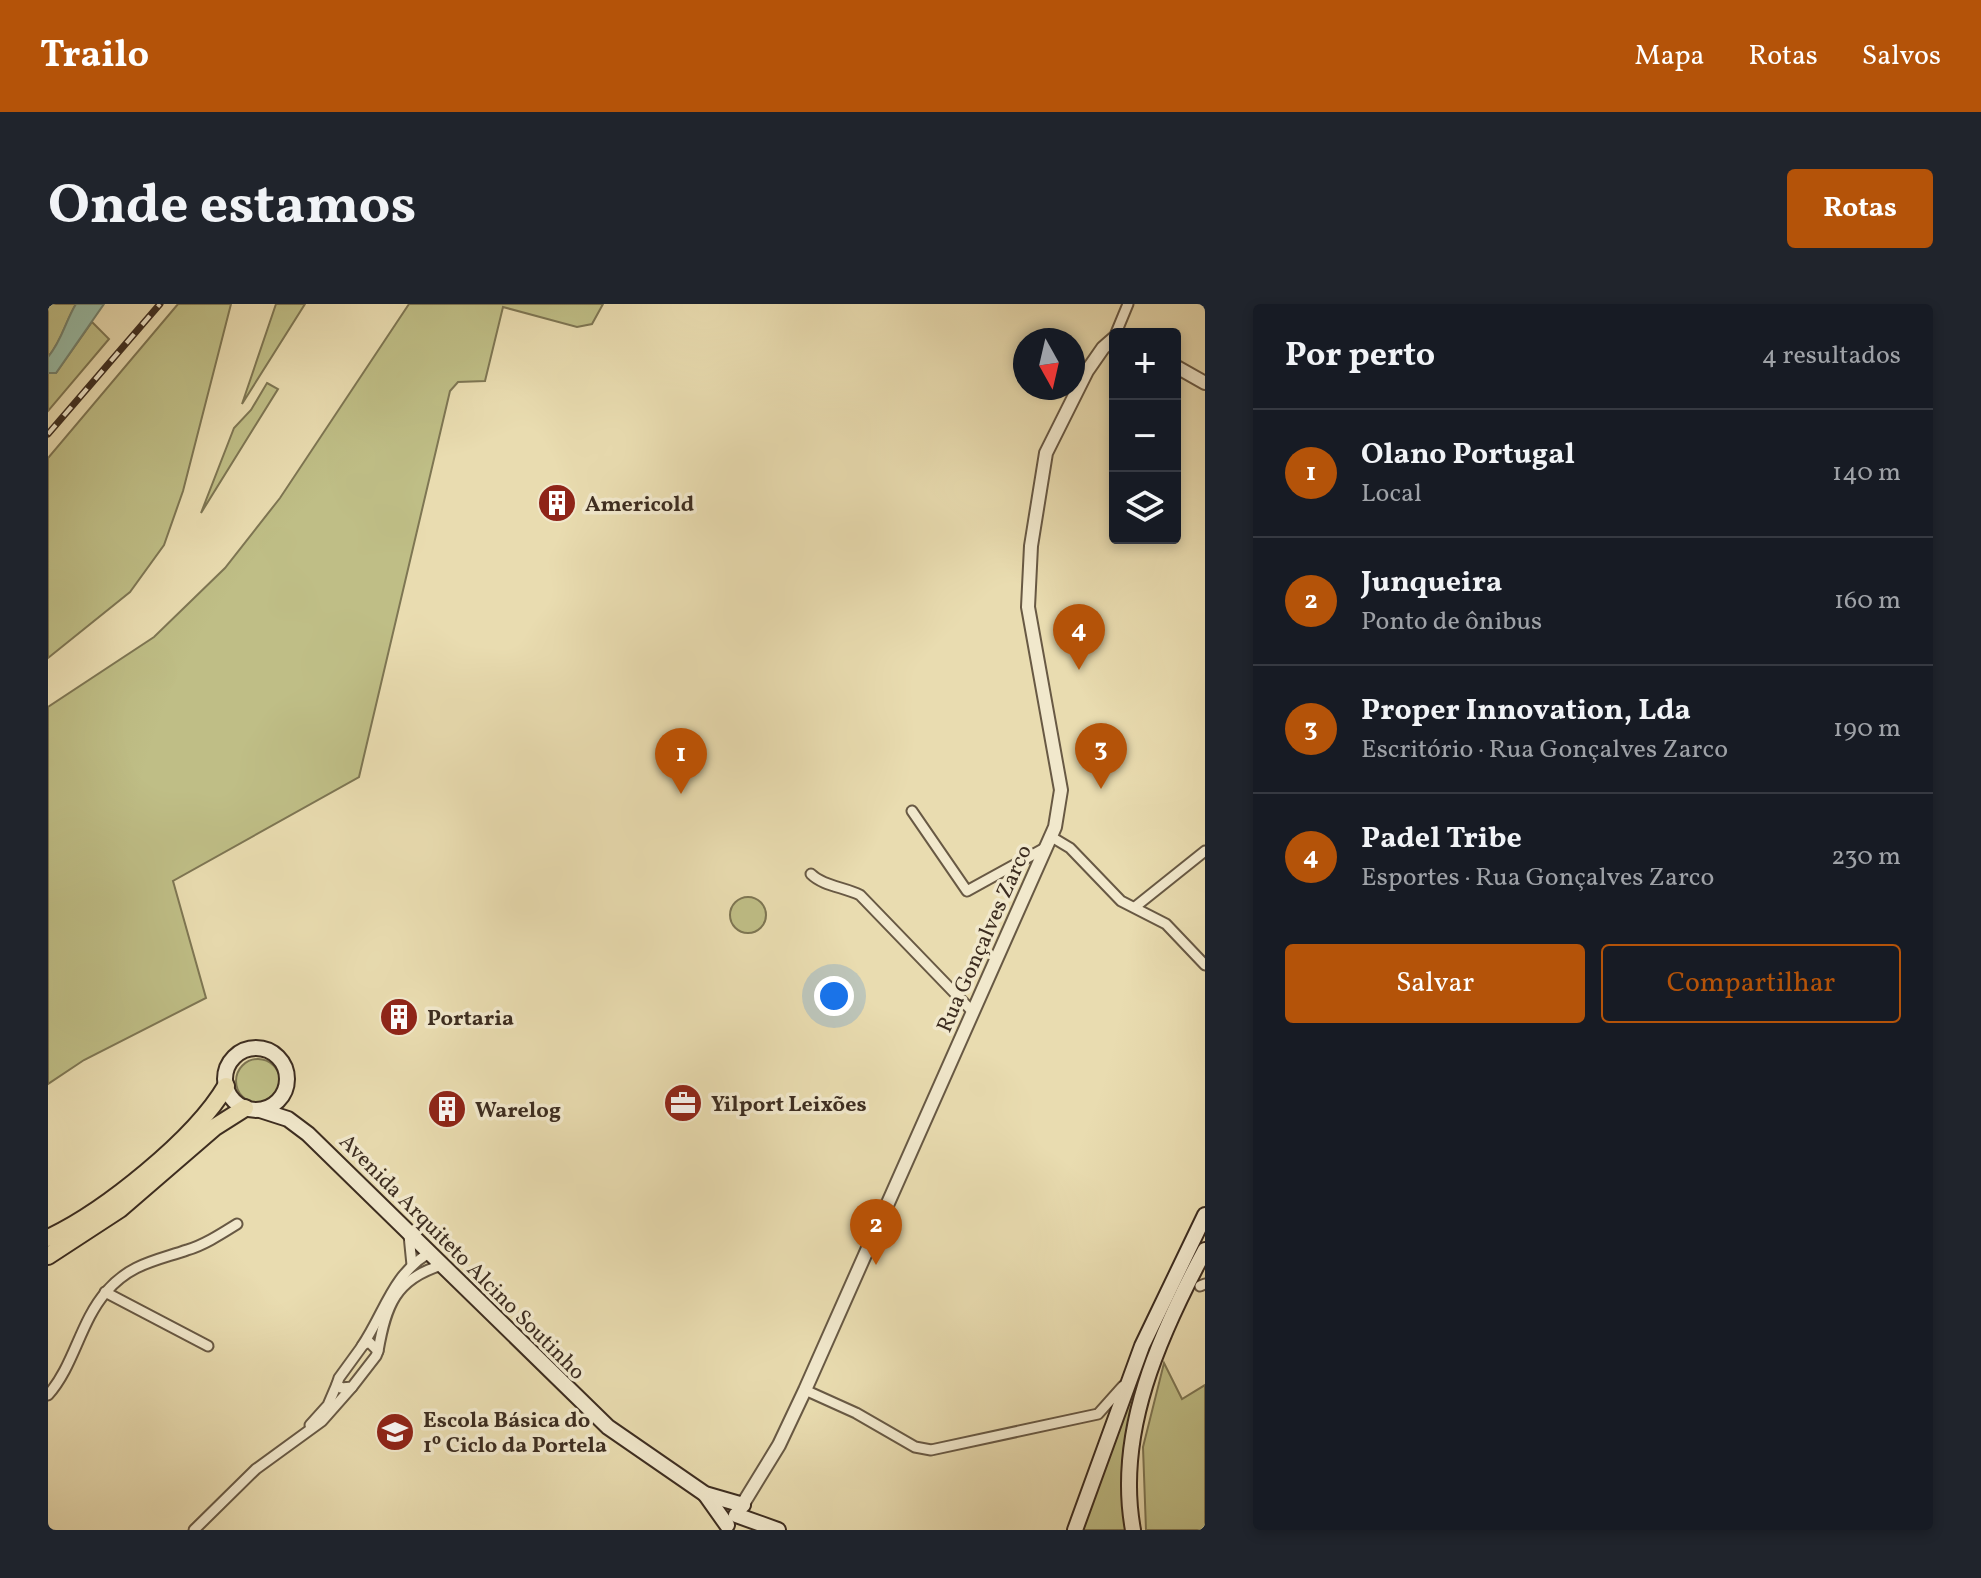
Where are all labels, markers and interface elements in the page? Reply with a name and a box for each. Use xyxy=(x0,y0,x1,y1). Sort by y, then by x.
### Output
text: Trailo xyxy=(40,30,149,83)
text: Mapa xyxy=(1635,37,1705,76)
text: Rotas xyxy=(1749,37,1818,76)
text: Salvos xyxy=(1862,37,1941,76)
text: Onde estamos xyxy=(48,169,417,247)
button: Rotas xyxy=(1787,169,1933,248)
north arrow xyxy=(1013,328,1085,400)
map controls xyxy=(1109,328,1181,544)
button: + xyxy=(1109,328,1181,400)
text: Por perto xyxy=(1285,333,1435,380)
text: 4 resultados xyxy=(1762,338,1901,374)
button: − xyxy=(1109,400,1181,472)
text: Olano Portugal xyxy=(1361,434,1575,476)
text: 1 xyxy=(1306,455,1316,491)
text: 140 m xyxy=(1832,455,1901,491)
button: layers xyxy=(1109,472,1181,544)
text: Local xyxy=(1361,476,1422,512)
building icon: Americold xyxy=(536,482,578,524)
place label: Americold xyxy=(585,490,694,521)
text: Junqueira xyxy=(1361,562,1502,604)
text: 2 xyxy=(1304,583,1318,619)
text: 160 m xyxy=(1834,583,1901,619)
pin: 4 xyxy=(1053,604,1105,670)
text: Ponto de ônibus xyxy=(1361,604,1542,640)
text: Proper Innovation, Lda xyxy=(1361,690,1691,732)
text: 3 xyxy=(1304,711,1318,747)
text: 190 m xyxy=(1833,711,1901,747)
pin: 3 xyxy=(1075,723,1127,789)
pin: 1 xyxy=(655,728,707,794)
text: Escritório · Rua Gonçalves Zarco xyxy=(1361,732,1728,768)
text: Padel Tribe xyxy=(1361,818,1522,860)
text: 4 xyxy=(1303,839,1319,875)
text: 230 m xyxy=(1831,839,1901,875)
street label: Rua Gonçalves Zarco xyxy=(930,840,1041,1038)
text: Esportes · Rua Gonçalves Zarco xyxy=(1361,860,1714,896)
button: Salvar xyxy=(1285,944,1585,1023)
button: Compartilhar xyxy=(1601,944,1901,1023)
your location xyxy=(814,976,854,1016)
building icon: Portaria xyxy=(378,996,420,1038)
place label: Portaria xyxy=(427,1004,514,1035)
office icon: Yilport Leixões xyxy=(662,1082,704,1124)
building icon: Warelog xyxy=(426,1088,468,1130)
place label: Yilport Leixões xyxy=(711,1090,867,1121)
place label: Warelog xyxy=(475,1096,561,1127)
street label: Avenida Arquiteto Alcino Soutinho xyxy=(331,1128,591,1388)
pin: 2 xyxy=(850,1199,902,1265)
place label: Escola Básica do 1º Ciclo da Portela xyxy=(423,1406,607,1462)
school or university icon: Escola Básica do 1º Ciclo da Portela xyxy=(374,1411,416,1453)

